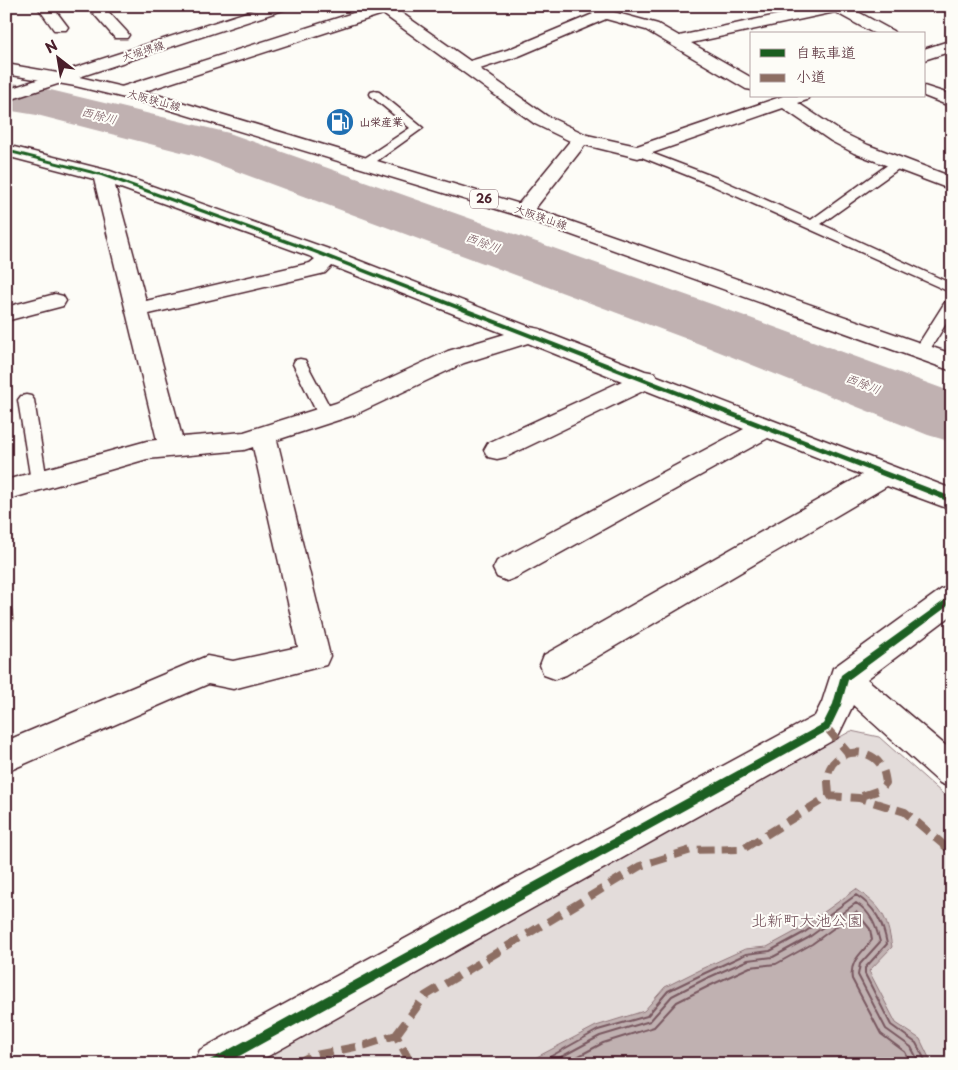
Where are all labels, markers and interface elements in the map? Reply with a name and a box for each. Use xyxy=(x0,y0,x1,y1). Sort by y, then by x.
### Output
north arrow xyxy=(32,32,82,82)
legend xyxy=(750,32,926,98)
text: N xyxy=(41,35,61,58)
street label: 大堀堺線 xyxy=(119,36,166,65)
text: 自転車道 xyxy=(796,40,856,63)
text: 小道 xyxy=(796,64,826,87)
street label: 大阪狭山線 xyxy=(125,84,183,115)
water label: 西除川 xyxy=(80,102,119,128)
fuel station icon: 山栄産業 xyxy=(325,107,355,137)
place label: 山栄産業 xyxy=(359,113,403,130)
road number: 26 xyxy=(470,190,498,208)
street label: 大阪狭山線 xyxy=(512,200,570,234)
water label: 西除川 xyxy=(463,227,503,257)
water label: 西除川 xyxy=(843,368,883,398)
park label: 北新町大池公園 xyxy=(751,907,863,931)

